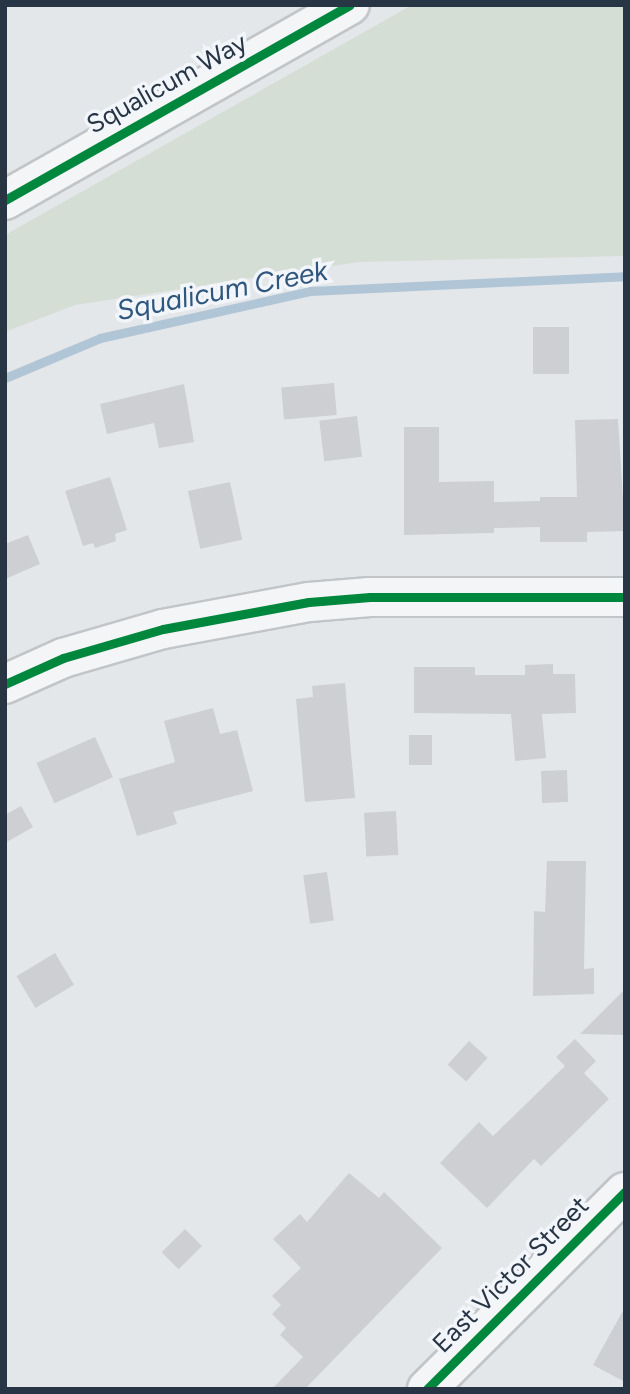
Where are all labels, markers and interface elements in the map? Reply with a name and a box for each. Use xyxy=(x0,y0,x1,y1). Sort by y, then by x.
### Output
street label: Squalicum Way xyxy=(81,27,253,141)
water label: Squalicum Creek xyxy=(114,253,330,327)
street label: East Victor Street xyxy=(426,1190,596,1360)

